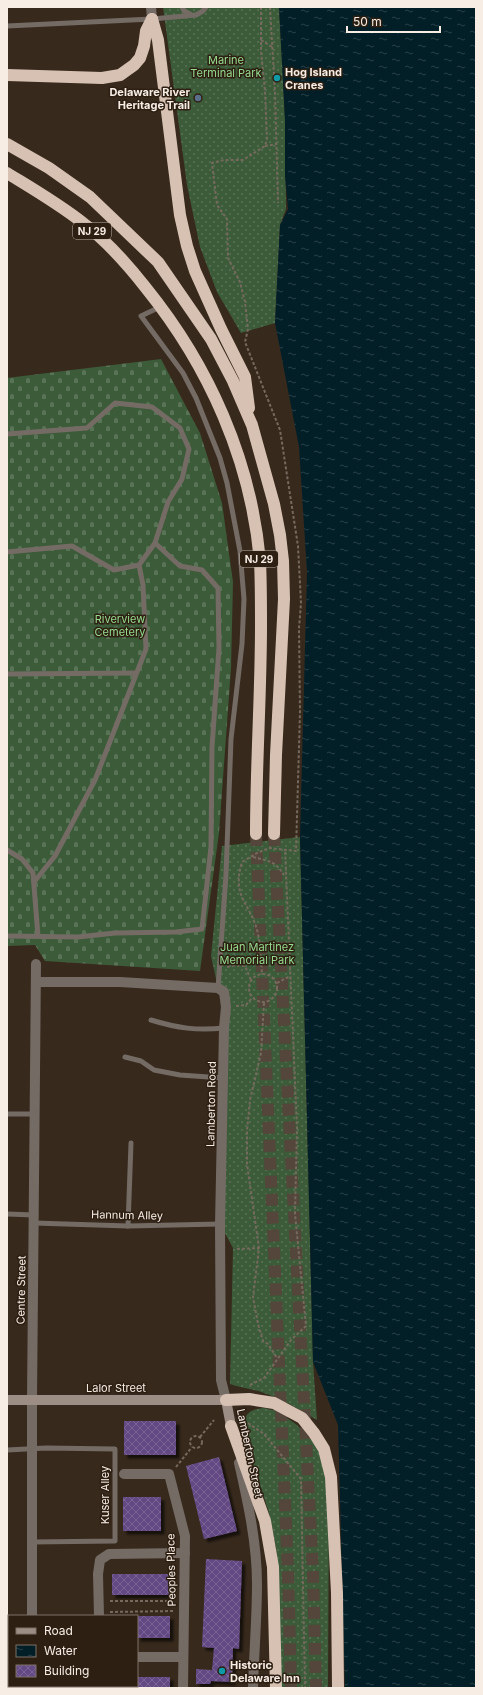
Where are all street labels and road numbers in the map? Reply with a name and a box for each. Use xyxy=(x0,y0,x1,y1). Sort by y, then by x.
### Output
road number: NJ 29 xyxy=(73,223,111,239)
road number: NJ 29 xyxy=(240,551,278,567)
street label: Lamberton Road xyxy=(203,1061,219,1147)
street label: Hannum Alley xyxy=(91,1207,163,1223)
street label: Centre Street xyxy=(13,1255,29,1325)
street label: Lalor Street xyxy=(86,1381,146,1395)
street label: Lamberton Street xyxy=(234,1407,266,1499)
street label: Kuser Alley xyxy=(98,1466,112,1524)
street label: Peoples Place xyxy=(163,1533,179,1607)

